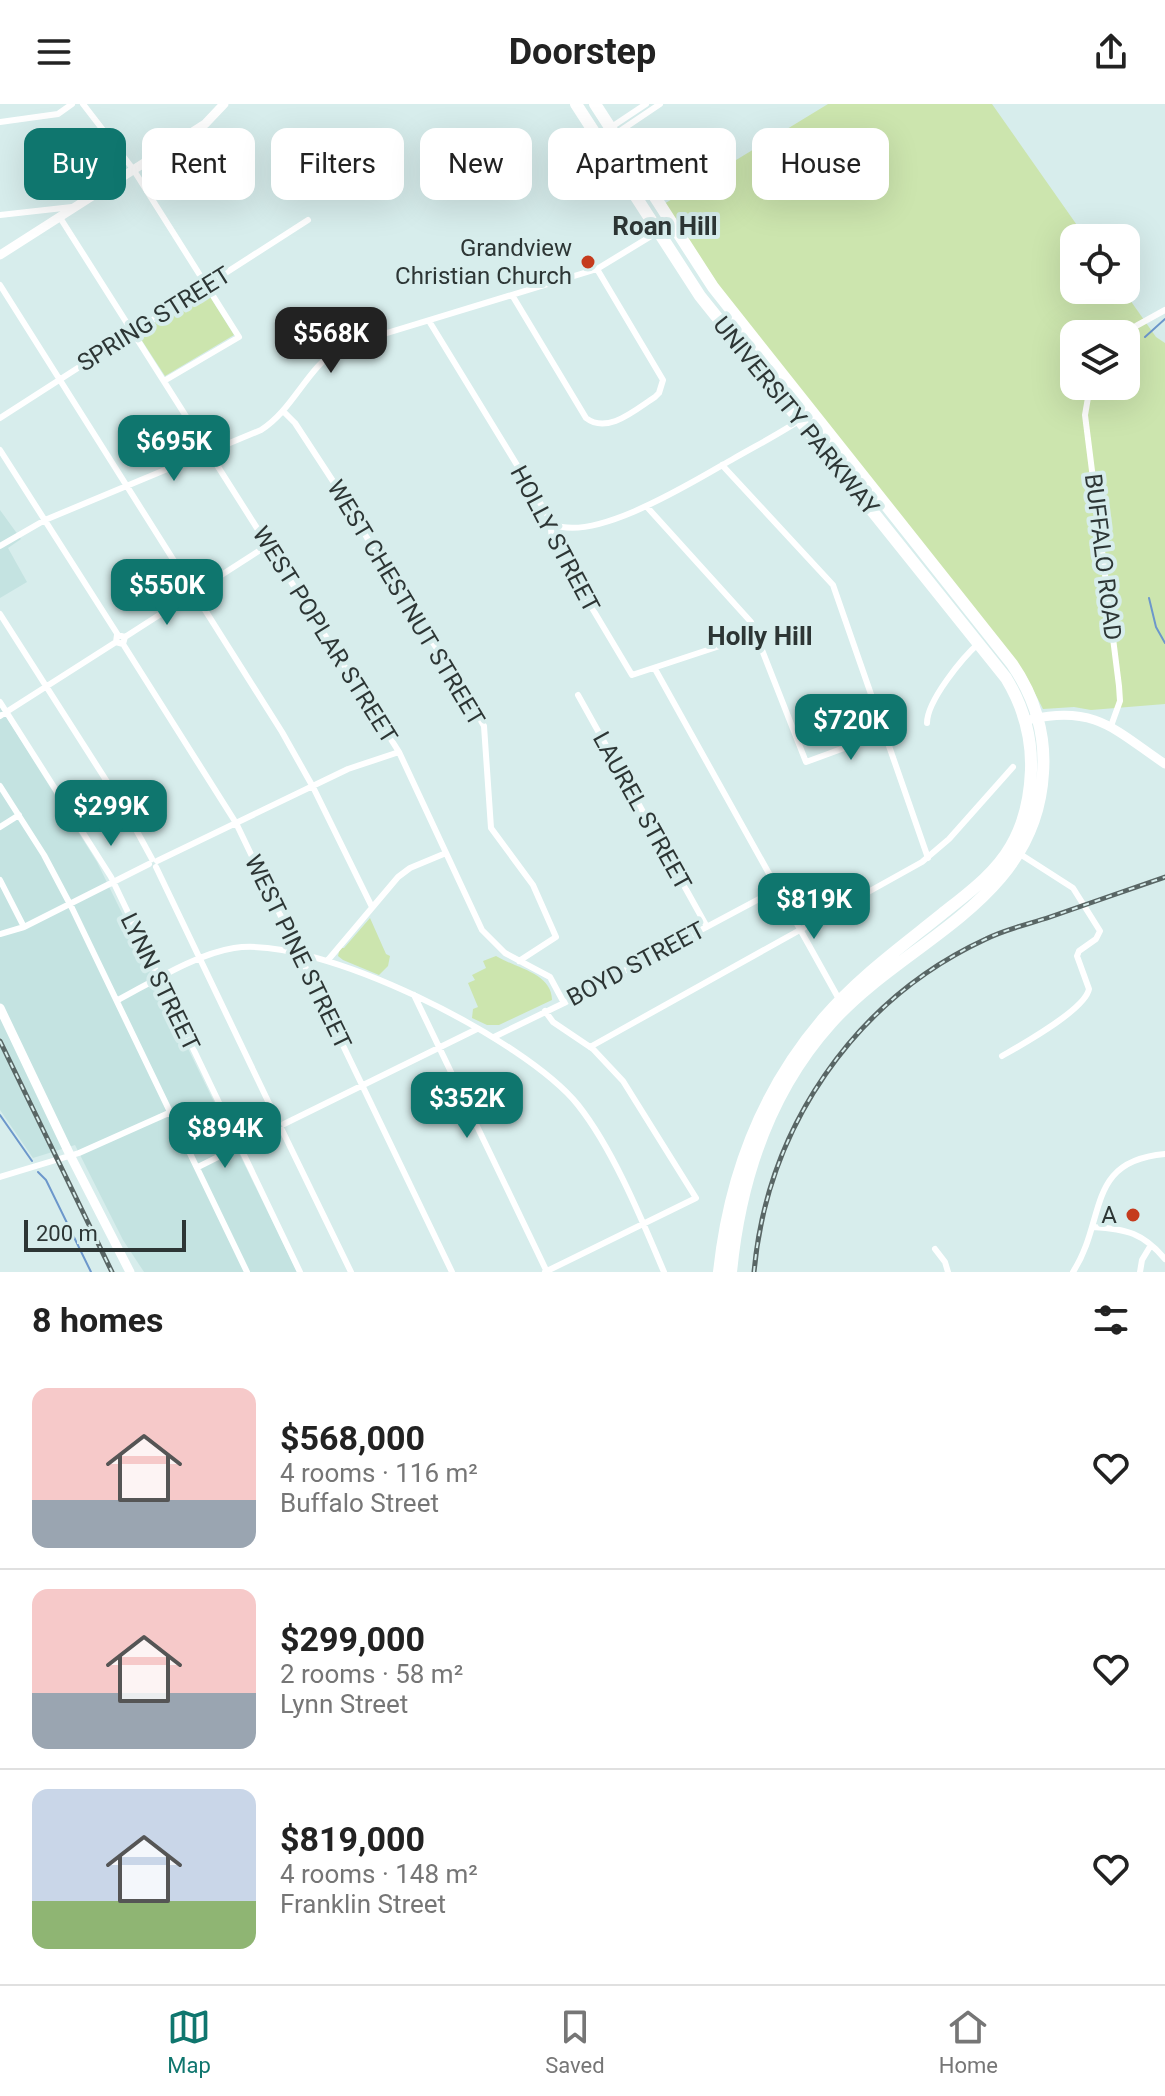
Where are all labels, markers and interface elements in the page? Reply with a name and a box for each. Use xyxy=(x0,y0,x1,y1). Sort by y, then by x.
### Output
icon: menu xyxy=(32,30,76,74)
icon: share xyxy=(1089,30,1133,74)
text: Doorstep xyxy=(509,31,656,73)
chip: Buy xyxy=(24,128,126,200)
chip: Rent xyxy=(142,128,255,200)
chip: Filters xyxy=(271,128,404,200)
chip: New xyxy=(420,128,532,200)
chip: Apartment xyxy=(548,128,736,200)
chip: House xyxy=(752,128,889,200)
district label: Roan Hill xyxy=(612,211,718,241)
map controls xyxy=(1060,224,1140,400)
button: locate xyxy=(1060,224,1140,304)
place label: Grandview Christian Church xyxy=(395,234,572,290)
marker: Grandview Christian Church xyxy=(579,253,597,271)
street label: SPRING STREET xyxy=(72,261,236,377)
pin: $568K xyxy=(275,307,387,375)
street label: UNIVERSITY PARKWAY xyxy=(707,311,885,521)
text: $568K xyxy=(293,318,369,348)
button: layers xyxy=(1060,320,1140,400)
pin: $695K xyxy=(118,415,230,483)
text: $695K xyxy=(136,426,212,456)
street label: HOLLY STREET xyxy=(505,461,605,617)
street label: BUFFALO ROAD xyxy=(1079,472,1127,642)
street label: WEST CHESTNUT STREET xyxy=(321,475,491,731)
street label: WEST POPLAR STREET xyxy=(247,521,403,749)
pin: $550K xyxy=(111,559,223,627)
text: $550K xyxy=(129,570,205,600)
district label: Holly Hill xyxy=(707,621,813,651)
pin: $720K xyxy=(795,694,907,762)
text: $720K xyxy=(813,705,889,735)
street label: LAUREL STREET xyxy=(587,727,697,895)
pin: $299K xyxy=(55,780,167,848)
text: $299K xyxy=(73,791,149,821)
street label: WEST PINE STREET xyxy=(239,850,357,1054)
pin: $819K xyxy=(758,873,870,941)
text: $819K xyxy=(776,884,852,914)
street label: LYNN STREET xyxy=(115,908,205,1056)
street label: BOYD STREET xyxy=(562,916,710,1012)
pin: $352K xyxy=(411,1072,523,1140)
text: $352K xyxy=(429,1083,505,1113)
pin: $894K xyxy=(169,1102,281,1170)
text: $894K xyxy=(187,1113,263,1143)
place label: A xyxy=(1101,1201,1117,1229)
marker: A xyxy=(1124,1206,1142,1224)
scale bar xyxy=(24,1216,186,1252)
text: 200 m xyxy=(36,1221,98,1246)
icon: filters xyxy=(1089,1298,1133,1342)
text: 8 homes xyxy=(32,1300,163,1340)
text: $568,000 xyxy=(280,1418,425,1458)
icon: home xyxy=(96,1420,192,1516)
icon: heart xyxy=(1089,1446,1133,1490)
text: 4 rooms · 116 m² xyxy=(280,1458,478,1488)
text: Buffalo Street xyxy=(280,1488,439,1518)
text: $299,000 xyxy=(280,1619,425,1659)
icon: home xyxy=(96,1621,192,1717)
icon: heart xyxy=(1089,1647,1133,1691)
text: 2 rooms · 58 m² xyxy=(280,1659,463,1689)
text: Lynn Street xyxy=(280,1689,408,1719)
text: $819,000 xyxy=(280,1819,425,1859)
icon: home xyxy=(96,1821,192,1917)
icon: heart xyxy=(1089,1847,1133,1891)
text: 4 rooms · 148 m² xyxy=(280,1859,478,1889)
text: Franklin Street xyxy=(280,1889,446,1919)
tab: Map xyxy=(167,2005,211,2078)
tab: Saved xyxy=(545,2005,605,2078)
tab: Home xyxy=(939,2005,998,2078)

